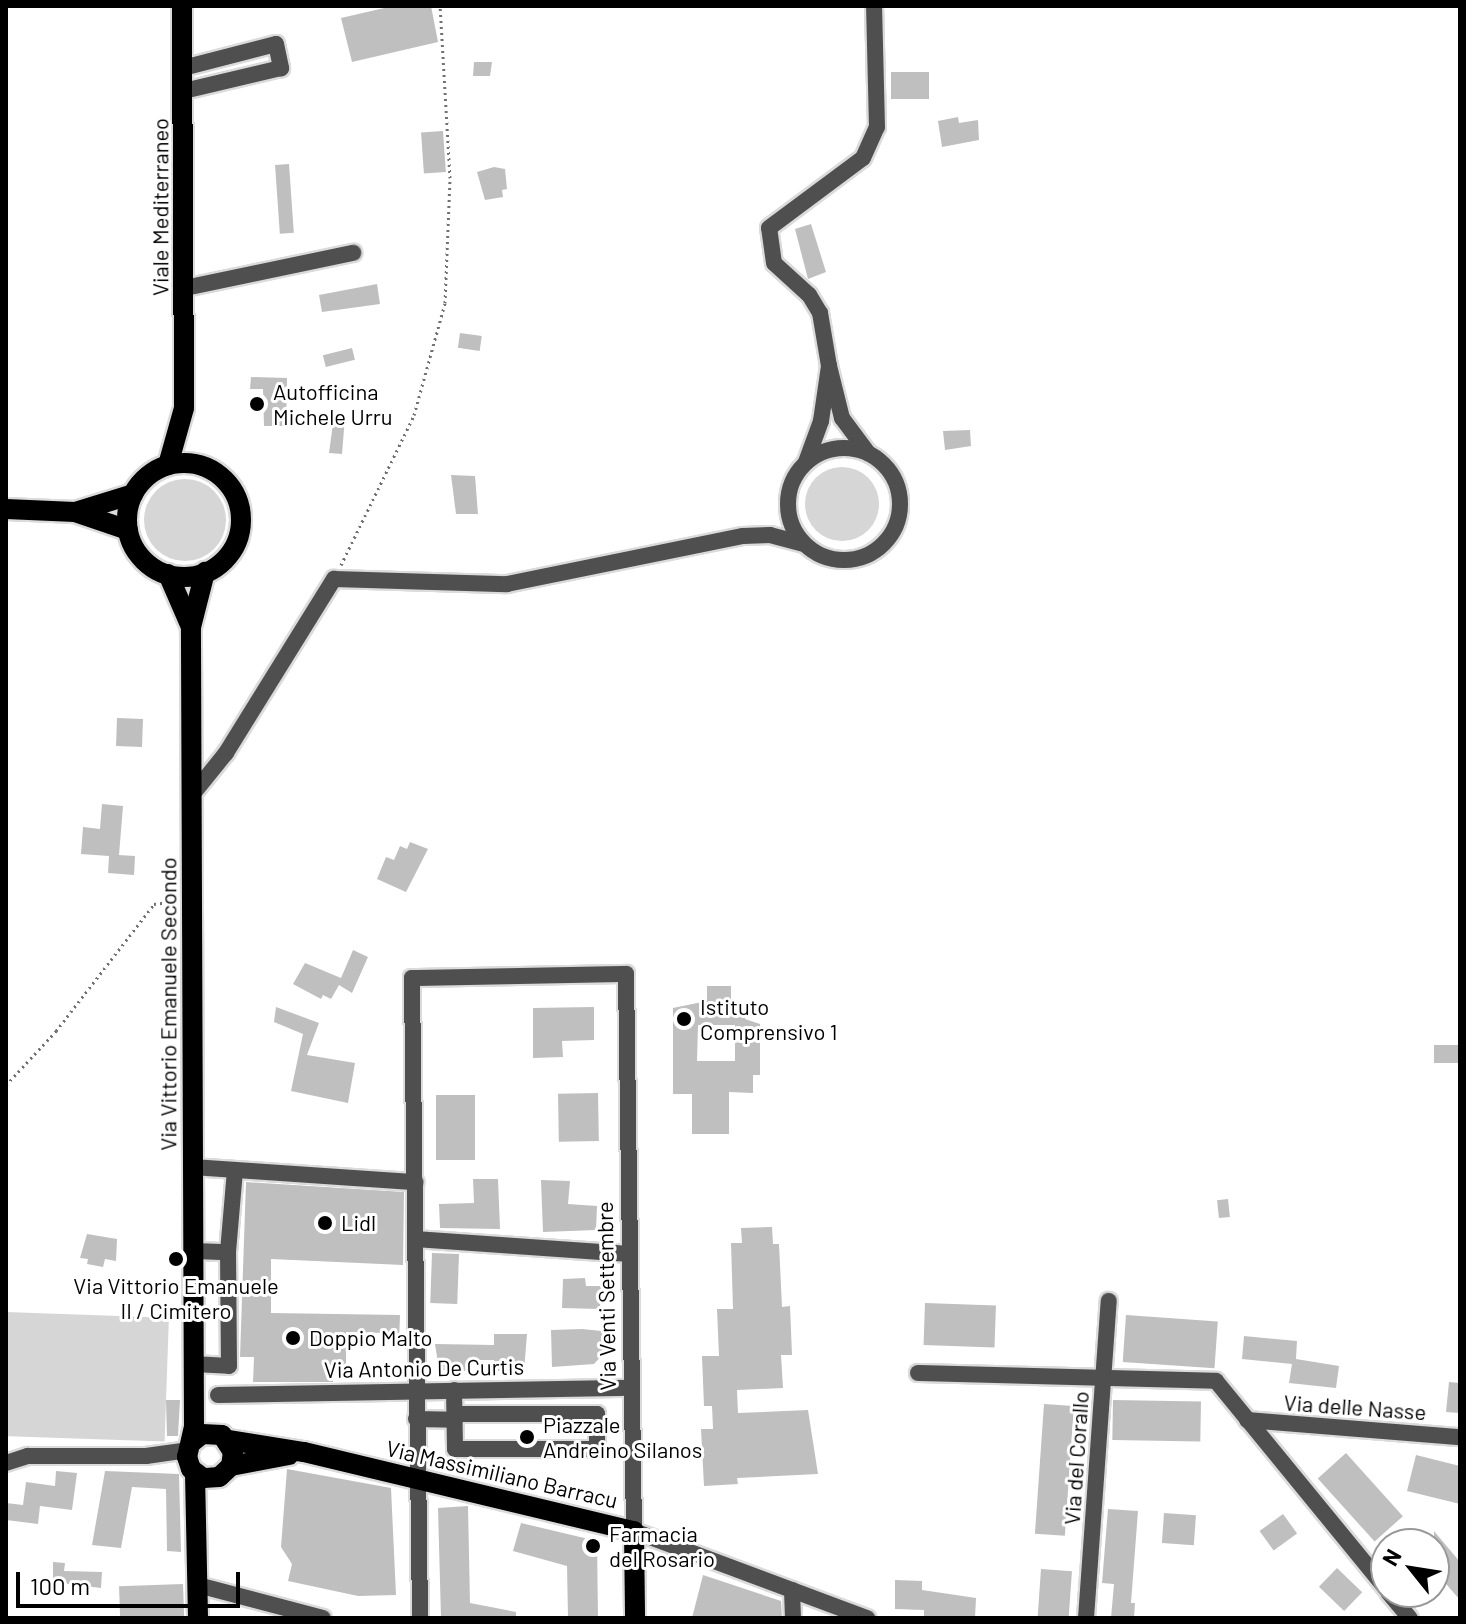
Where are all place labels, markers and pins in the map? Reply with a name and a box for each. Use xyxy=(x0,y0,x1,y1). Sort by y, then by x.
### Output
place label: Autofficina Michele Urru xyxy=(273,378,392,430)
marker: Autofficina Michele Urru xyxy=(248,395,266,413)
place label: Istituto Comprensivo 1 xyxy=(700,993,837,1044)
marker: Istituto Comprensivo 1 xyxy=(675,1010,693,1028)
place label: Lidl xyxy=(341,1210,376,1236)
marker: Lidl xyxy=(316,1214,334,1232)
marker: Via Vittorio Emanuele II / Cimitero xyxy=(167,1250,185,1268)
place label: Via Vittorio Emanuele II / Cimitero xyxy=(73,1272,279,1324)
place label: Doppio Malto xyxy=(309,1325,433,1351)
marker: Doppio Malto xyxy=(284,1329,302,1347)
place label: Piazzale Andreino Silanos xyxy=(543,1411,702,1462)
marker: Piazzale Andreino Silanos xyxy=(518,1428,536,1446)
place label: Farmacia del Rosario xyxy=(609,1520,715,1572)
marker: Farmacia del Rosario xyxy=(584,1537,602,1555)

